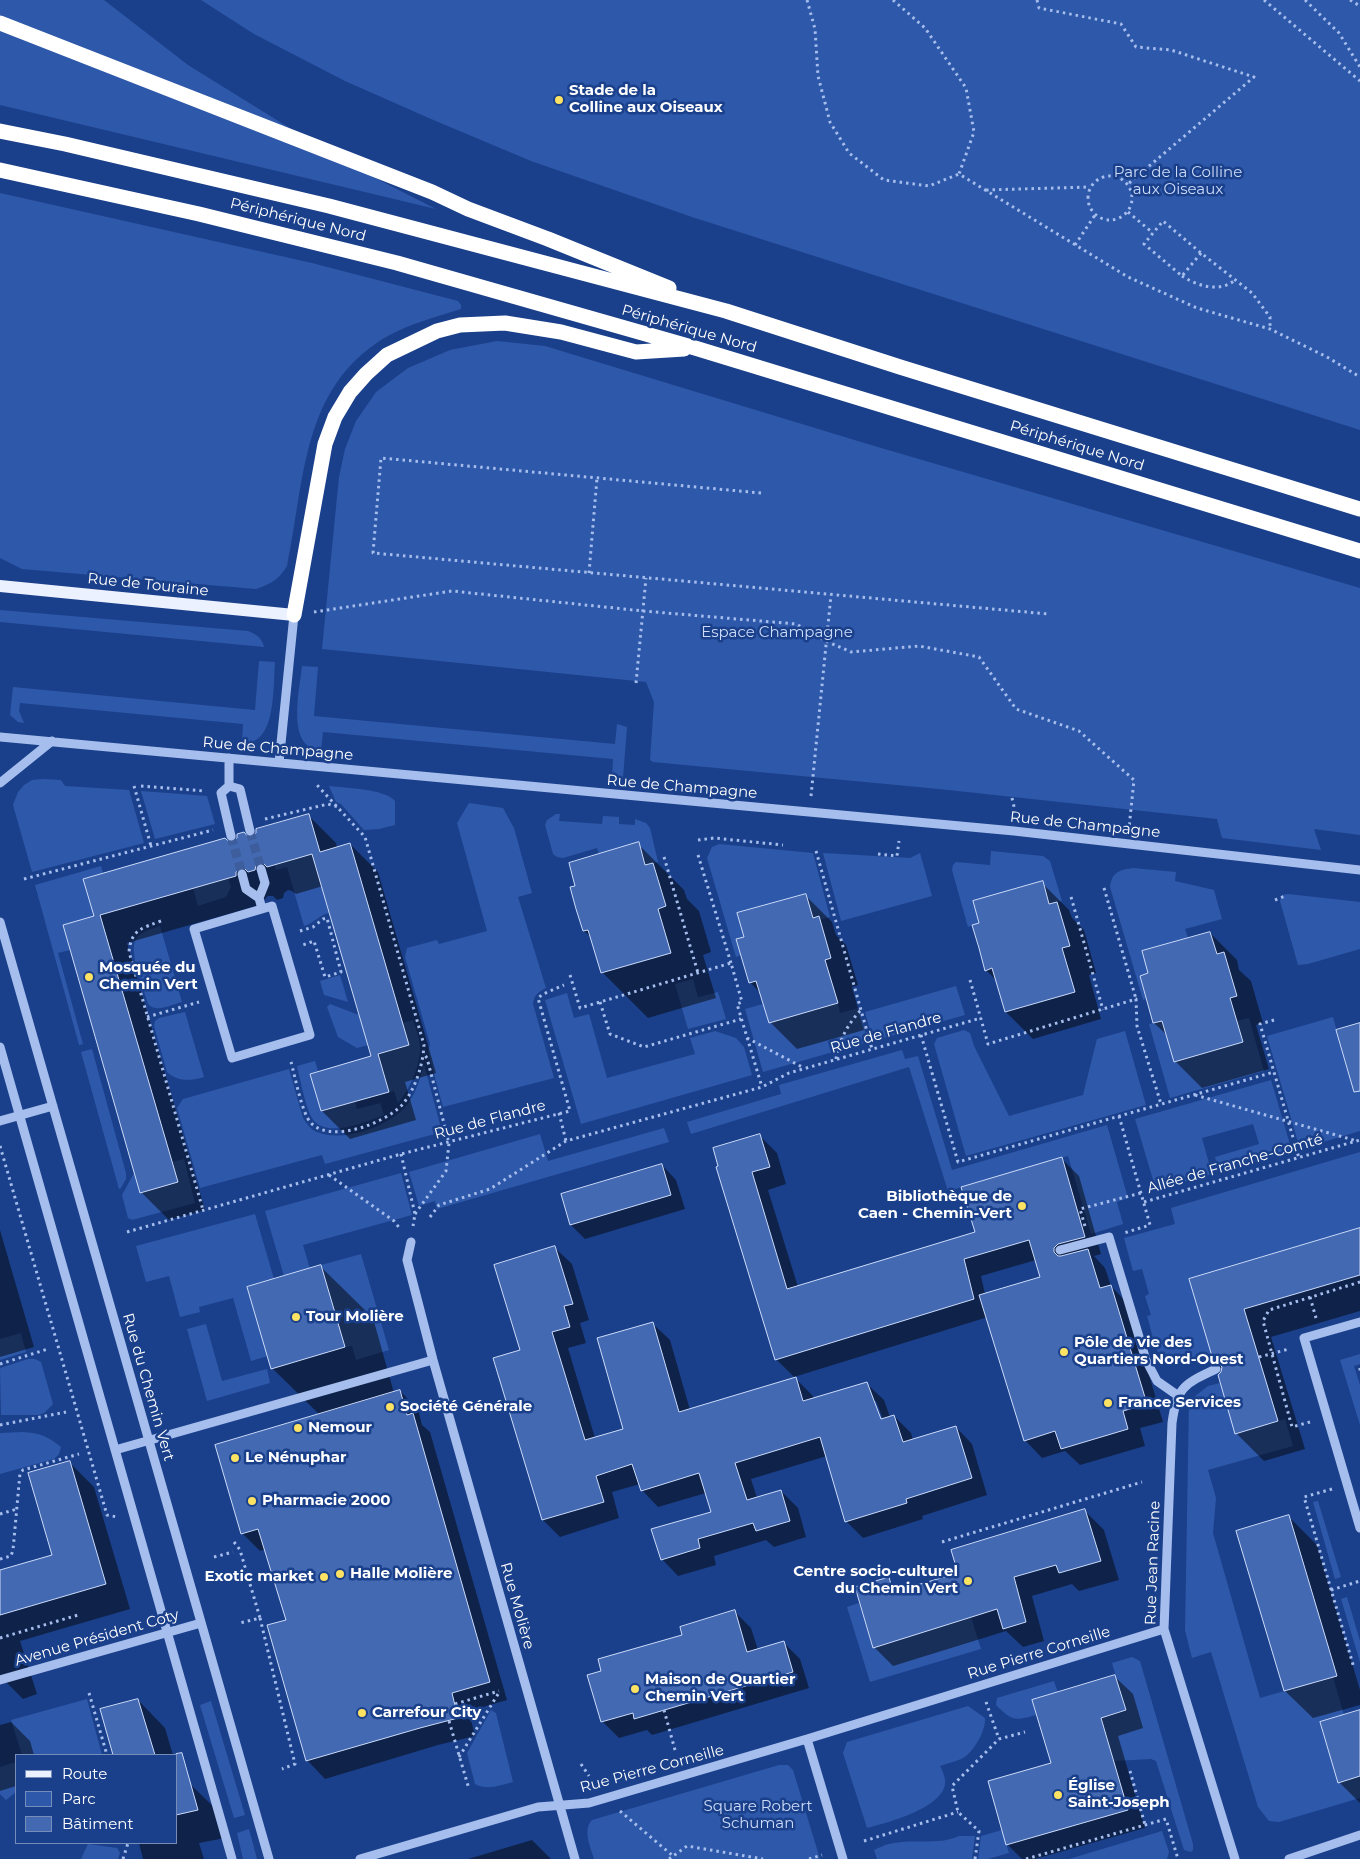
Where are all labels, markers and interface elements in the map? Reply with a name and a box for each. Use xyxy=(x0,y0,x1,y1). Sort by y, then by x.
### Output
place label: Stade de la Colline aux Oiseaux xyxy=(569,82,723,117)
marker: Stade de la Colline aux Oiseaux xyxy=(553,94,565,106)
park label: Parc de la Colline aux Oiseaux xyxy=(1114,164,1242,199)
street label: Périphérique Nord xyxy=(228,194,368,246)
street label: Périphérique Nord xyxy=(619,301,759,357)
street label: Périphérique Nord xyxy=(1008,417,1146,475)
street label: Rue de Touraine xyxy=(86,570,210,600)
park label: Espace Champagne xyxy=(701,624,853,642)
street label: Rue de Champagne xyxy=(202,733,354,765)
street label: Rue de Champagne xyxy=(606,771,758,803)
street label: Rue de Champagne xyxy=(1009,808,1161,842)
place label: Mosquée du Chemin Vert xyxy=(99,959,198,994)
marker: Mosquée du Chemin Vert xyxy=(83,971,95,983)
street label: Rue de Flandre xyxy=(828,1009,944,1057)
street label: Rue de Flandre xyxy=(432,1096,548,1144)
street label: Allée de Franche-Comté xyxy=(1145,1130,1325,1198)
place label: Bibliothèque de Caen - Chemin-Vert xyxy=(858,1188,1012,1223)
marker: Bibliothèque de Caen - Chemin-Vert xyxy=(1016,1200,1028,1212)
place label: Tour Molière xyxy=(306,1308,404,1326)
street label: Rue du Chemin Vert xyxy=(118,1311,178,1463)
marker: Tour Molière xyxy=(290,1311,302,1323)
place label: Pôle de vie des Quartiers Nord-Ouest xyxy=(1074,1334,1244,1369)
marker: Pôle de vie des Quartiers Nord-Ouest xyxy=(1058,1346,1070,1358)
place label: France Services xyxy=(1118,1394,1241,1412)
marker: France Services xyxy=(1102,1397,1114,1409)
place label: Société Générale xyxy=(400,1398,532,1416)
marker: Société Générale xyxy=(384,1401,396,1413)
place label: Nemour xyxy=(308,1419,372,1437)
marker: Nemour xyxy=(292,1422,304,1434)
place label: Le Nénuphar xyxy=(245,1449,346,1467)
marker: Le Nénuphar xyxy=(229,1452,241,1464)
place label: Pharmacie 2000 xyxy=(262,1492,391,1510)
marker: Pharmacie 2000 xyxy=(246,1495,258,1507)
street label: Rue Jean Racine xyxy=(1142,1501,1164,1625)
street label: Rue Molière xyxy=(496,1560,538,1652)
place label: Centre socio-culturel du Chemin Vert xyxy=(793,1563,958,1598)
place label: Halle Molière xyxy=(350,1565,453,1583)
place label: Exotic market xyxy=(204,1568,314,1586)
marker: Halle Molière xyxy=(334,1568,346,1580)
marker: Exotic market xyxy=(318,1571,330,1583)
marker: Centre socio-culturel du Chemin Vert xyxy=(962,1575,974,1587)
street label: Avenue Président Coty xyxy=(13,1606,181,1670)
street label: Rue Pierre Corneille xyxy=(965,1623,1113,1683)
place label: Maison de Quartier Chemin Vert xyxy=(645,1671,795,1706)
marker: Maison de Quartier Chemin Vert xyxy=(629,1683,641,1695)
place label: Carrefour City xyxy=(372,1704,481,1722)
marker: Carrefour City xyxy=(356,1707,368,1719)
street label: Rue Pierre Corneille xyxy=(578,1741,726,1797)
legend xyxy=(15,1754,178,1844)
text: Route xyxy=(62,1764,107,1783)
place label: Église Saint-Joseph xyxy=(1068,1777,1170,1812)
text: Parc xyxy=(62,1789,96,1808)
marker: Église Saint-Joseph xyxy=(1052,1789,1064,1801)
park label: Square Robert Schuman xyxy=(704,1798,812,1833)
text: Bâtiment xyxy=(62,1814,134,1833)

